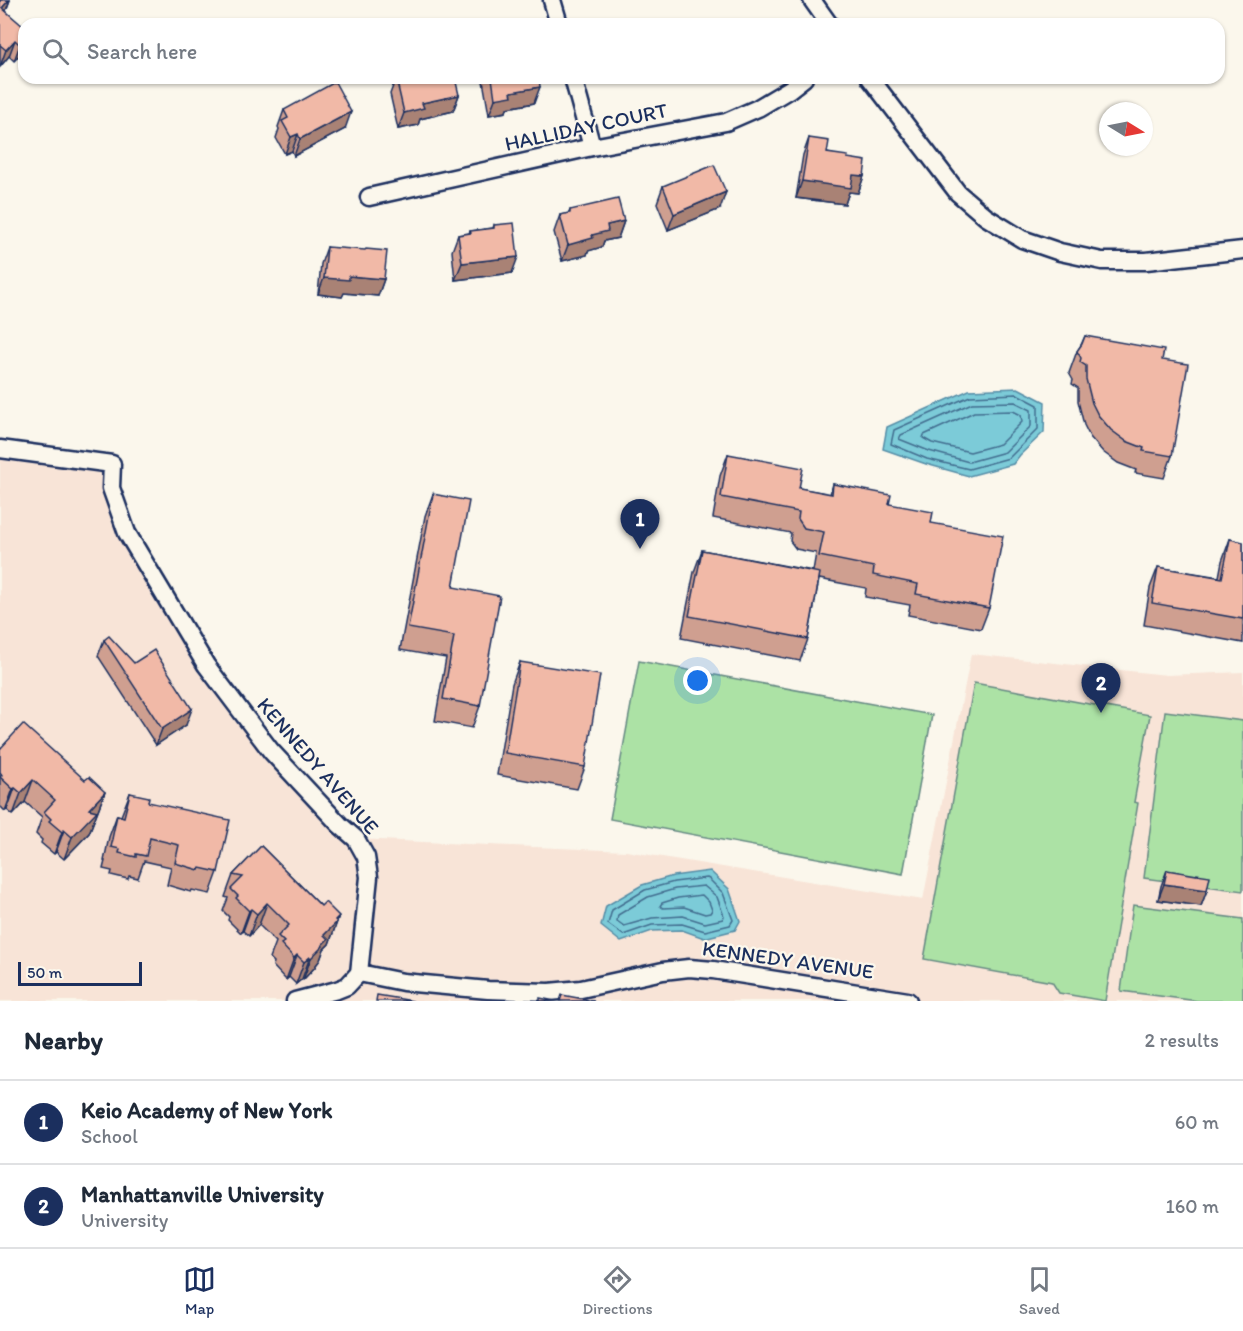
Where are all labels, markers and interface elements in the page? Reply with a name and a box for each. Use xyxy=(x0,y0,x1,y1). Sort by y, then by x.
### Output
search box xyxy=(18,18,1225,84)
icon: search xyxy=(39,35,72,68)
text: Search here xyxy=(87,38,197,65)
street label: HALLIDAY COURT xyxy=(502,97,670,156)
north arrow xyxy=(1099,102,1153,156)
pin: 1 xyxy=(620,500,660,549)
pin: 2 xyxy=(1082,664,1120,713)
your location xyxy=(683,666,712,695)
street label: KENNEDY AVENUE xyxy=(252,692,385,839)
street label: KENNEDY AVENUE xyxy=(701,935,875,984)
scale bar xyxy=(18,959,142,986)
text: 50 m xyxy=(27,963,62,982)
text: Nearby xyxy=(24,1024,103,1056)
text: 2 results xyxy=(1145,1028,1219,1052)
text: Keio Academy of New York xyxy=(81,1097,332,1124)
text: 1 xyxy=(39,1110,48,1134)
text: 60 m xyxy=(1175,1110,1219,1134)
text: School xyxy=(81,1124,138,1148)
text: Manhattanville University xyxy=(81,1181,324,1208)
text: 2 xyxy=(38,1194,49,1218)
text: 160 m xyxy=(1166,1194,1219,1218)
text: University xyxy=(81,1208,168,1232)
tab: Map xyxy=(183,1263,216,1318)
tab: Directions xyxy=(582,1263,653,1318)
tab: Saved xyxy=(1019,1263,1060,1318)

